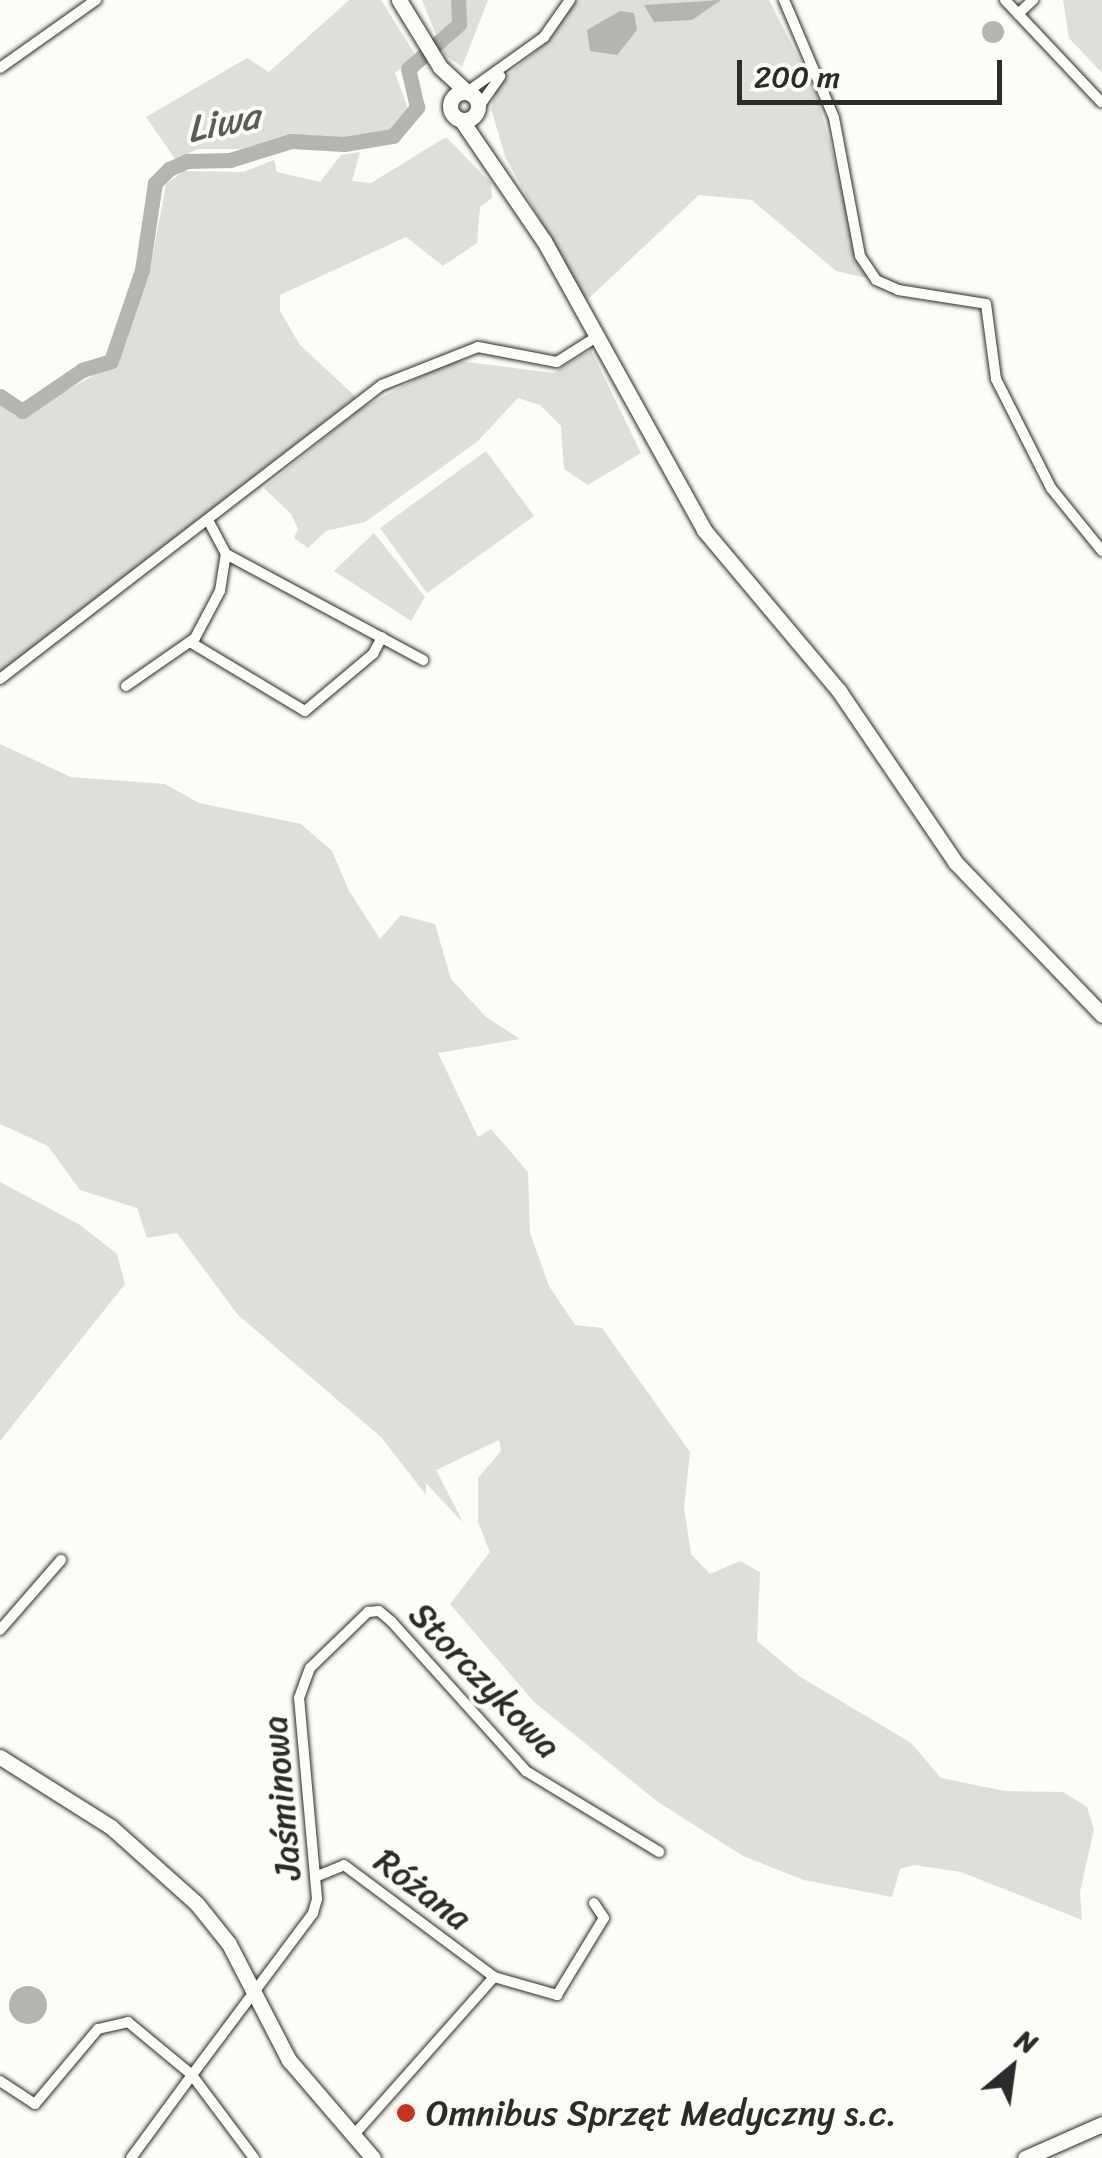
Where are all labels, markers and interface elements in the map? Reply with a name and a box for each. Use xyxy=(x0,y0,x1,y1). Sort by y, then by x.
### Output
scale bar xyxy=(742,40,1007,102)
text: 200 m xyxy=(754,50,840,104)
water label: Liwa xyxy=(182,93,264,153)
street label: Storczykowa xyxy=(401,1594,569,1766)
street label: Jaśminowa xyxy=(253,1714,309,1882)
street label: Różana xyxy=(367,1839,479,1939)
text: N xyxy=(1006,2015,1047,2067)
north arrow xyxy=(962,2018,1062,2118)
place label: Omnibus Sprzęt Medyczny s.c. xyxy=(426,2092,898,2134)
marker: Omnibus Sprzęt Medyczny s.c. xyxy=(395,2102,417,2124)

